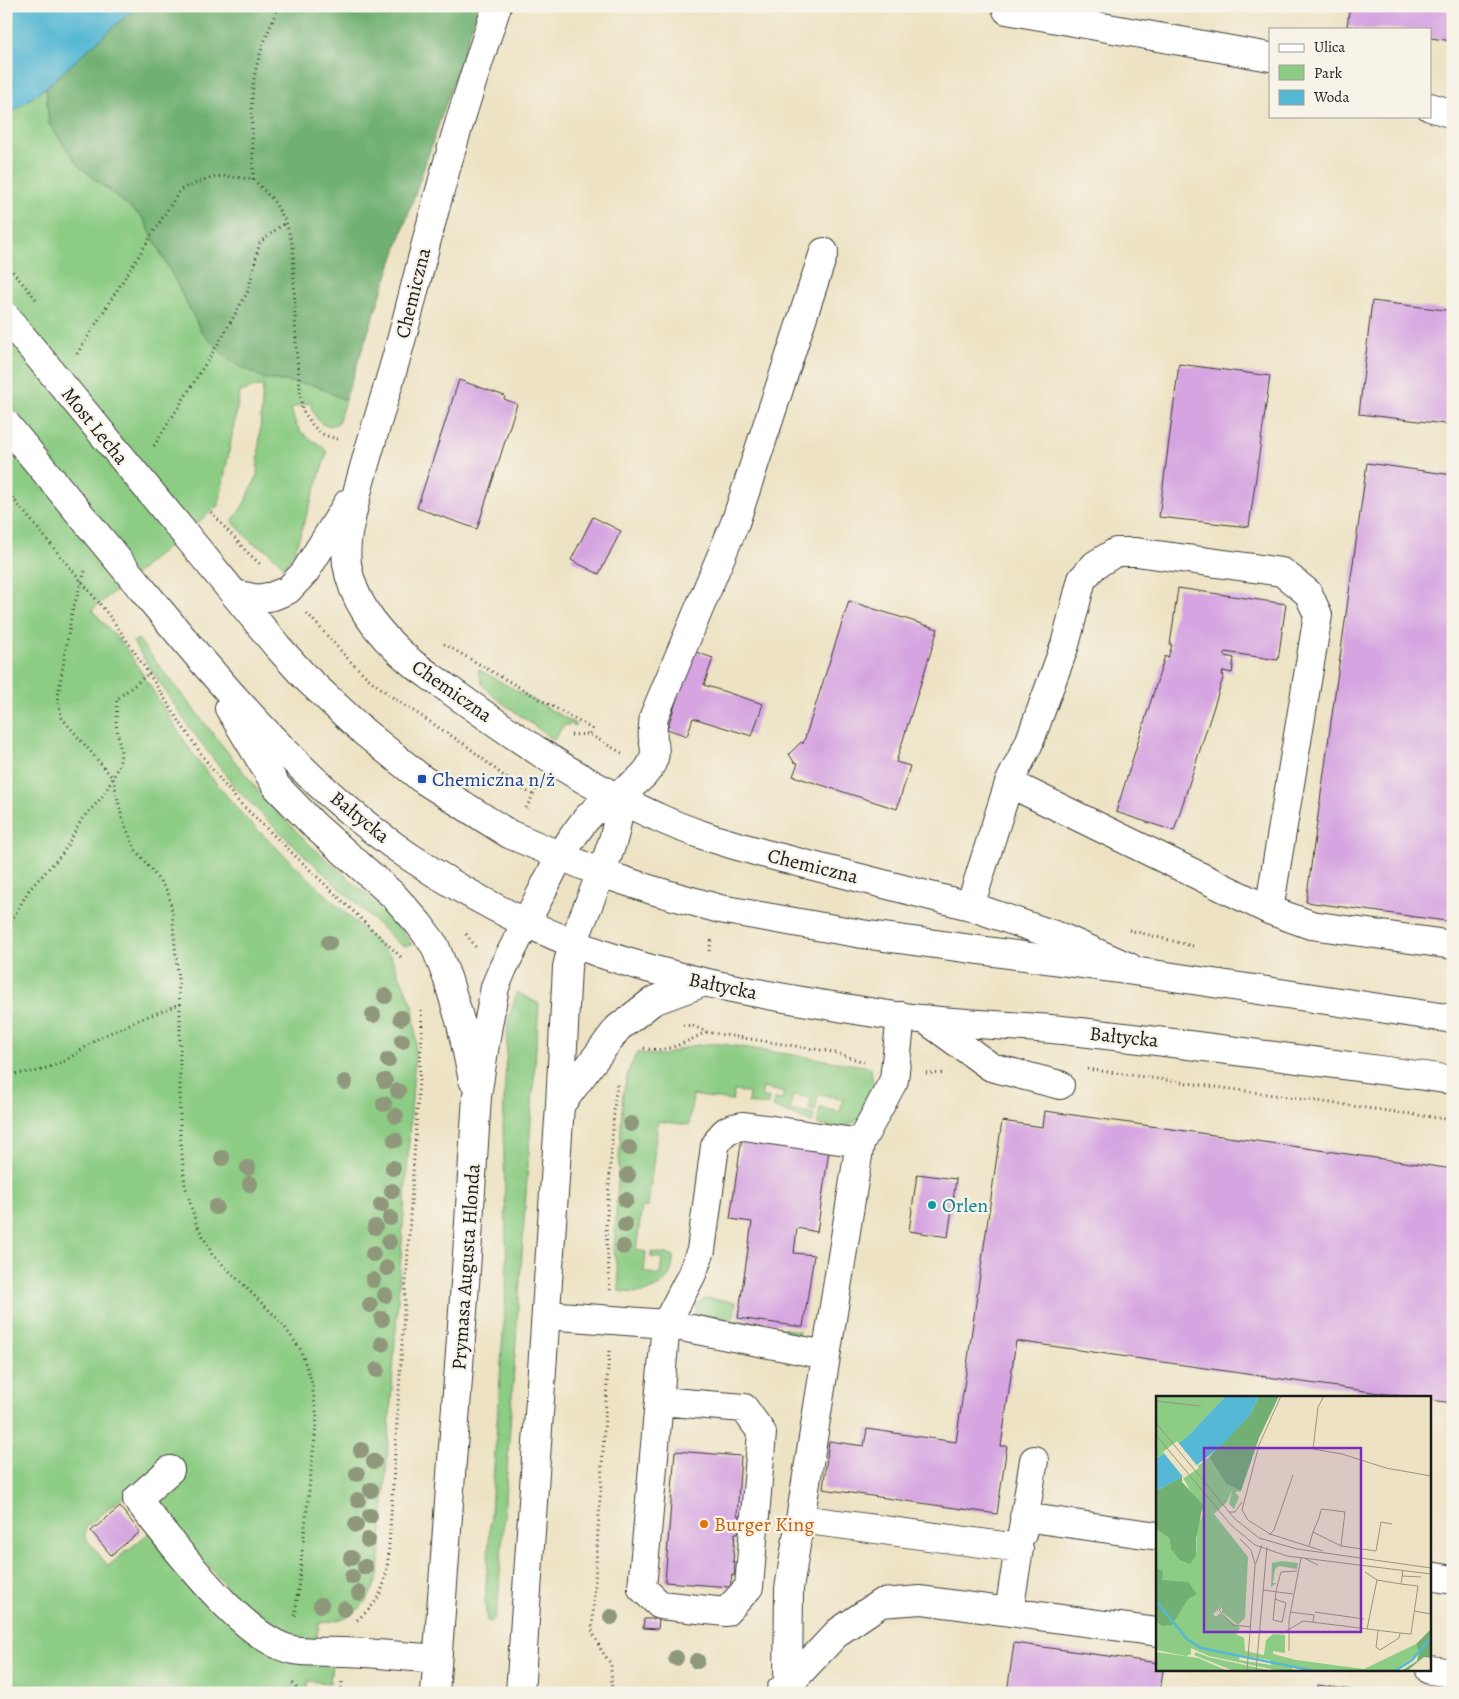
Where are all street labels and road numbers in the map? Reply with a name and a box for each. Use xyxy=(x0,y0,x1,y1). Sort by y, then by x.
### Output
street label: Chemiczna xyxy=(389,244,437,341)
street label: Most Lecha xyxy=(55,381,135,471)
street label: Chemiczna xyxy=(406,653,498,729)
street label: Bałtycka xyxy=(325,785,396,850)
street label: Chemiczna xyxy=(765,842,862,890)
street label: Bałtycka xyxy=(686,966,760,1007)
street label: Bałtycka xyxy=(1088,1020,1160,1054)
street label: Prymasa Augusta Hlonda xyxy=(445,1162,487,1371)

